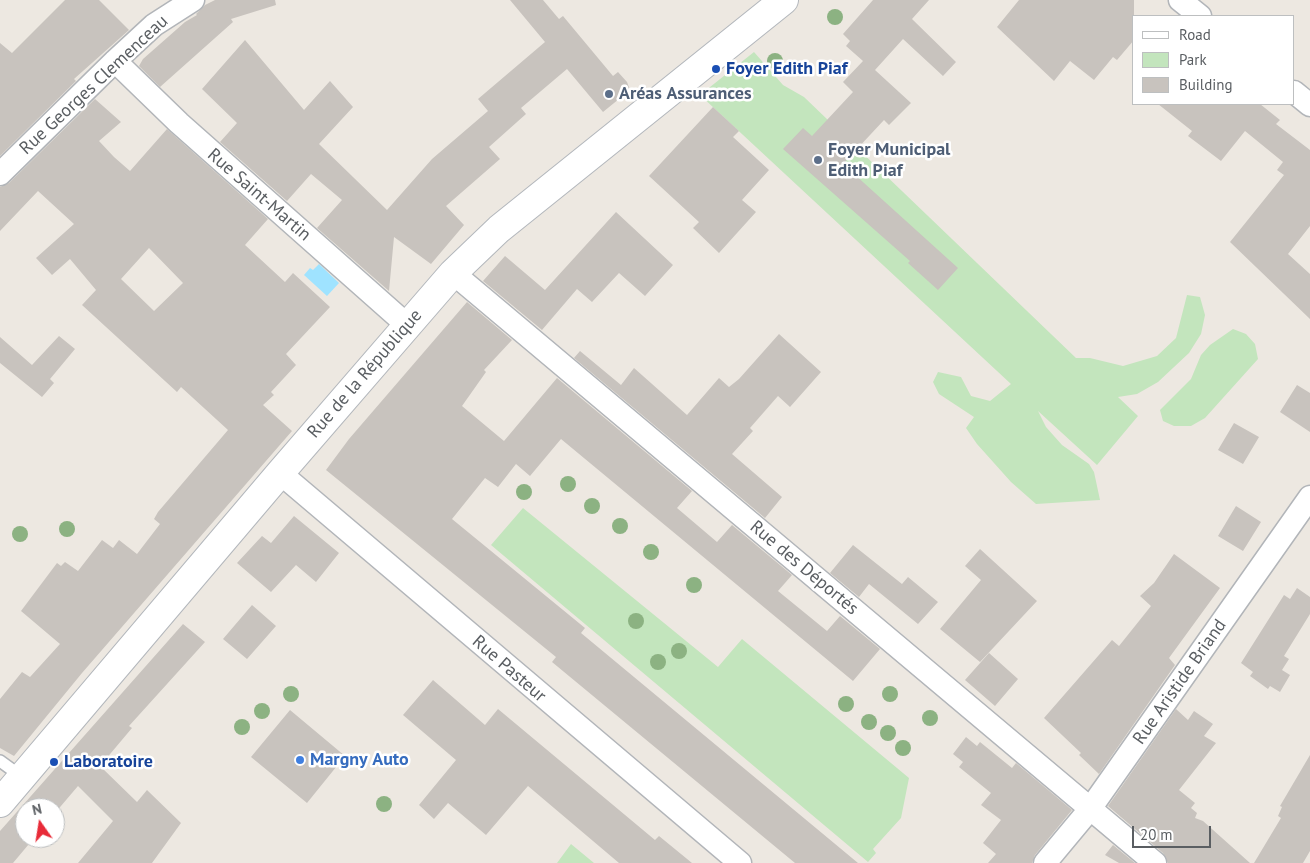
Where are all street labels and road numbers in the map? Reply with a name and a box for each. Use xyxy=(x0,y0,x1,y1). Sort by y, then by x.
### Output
street label: Rue Georges Clemenceau xyxy=(15,11,173,159)
street label: Rue Saint-Martin xyxy=(203,144,315,246)
street label: Rue de la République xyxy=(303,305,427,443)
street label: Rue des Déportés xyxy=(745,516,863,620)
street label: Rue Aristide Briand xyxy=(1129,615,1231,749)
street label: Rue Pasteur xyxy=(468,631,550,707)

